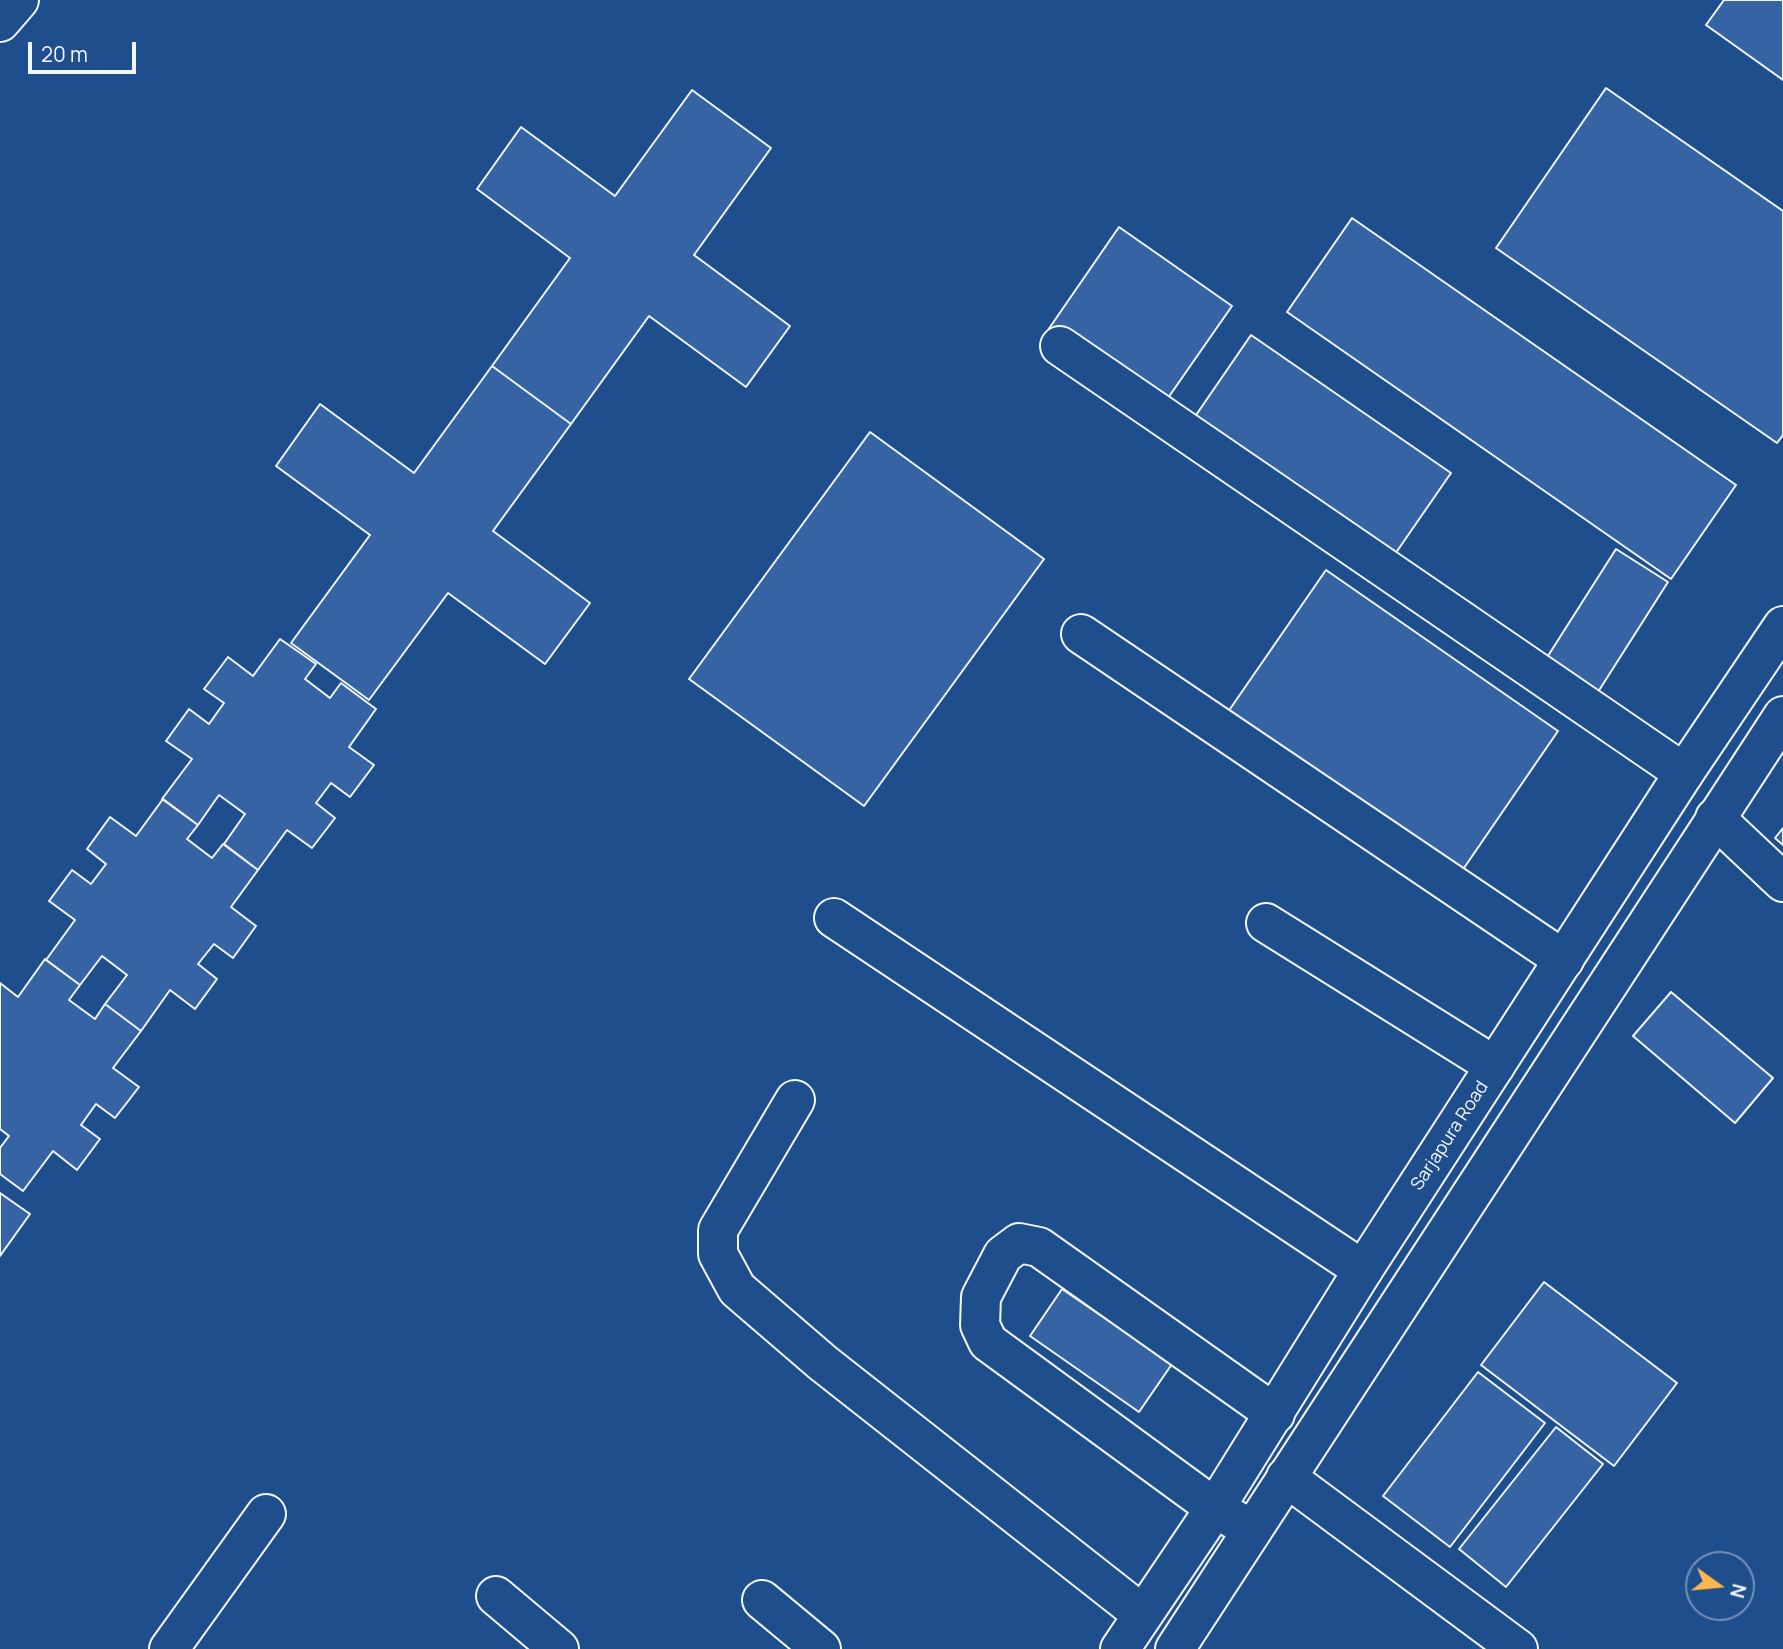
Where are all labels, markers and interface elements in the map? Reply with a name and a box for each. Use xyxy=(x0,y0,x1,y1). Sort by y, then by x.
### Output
scale bar xyxy=(32,28,140,72)
text: 20 m xyxy=(41,40,88,68)
street label: Sarjapura Road xyxy=(1407,1077,1493,1195)
north arrow xyxy=(1685,1551,1755,1621)
text: N xyxy=(1724,1581,1753,1601)

